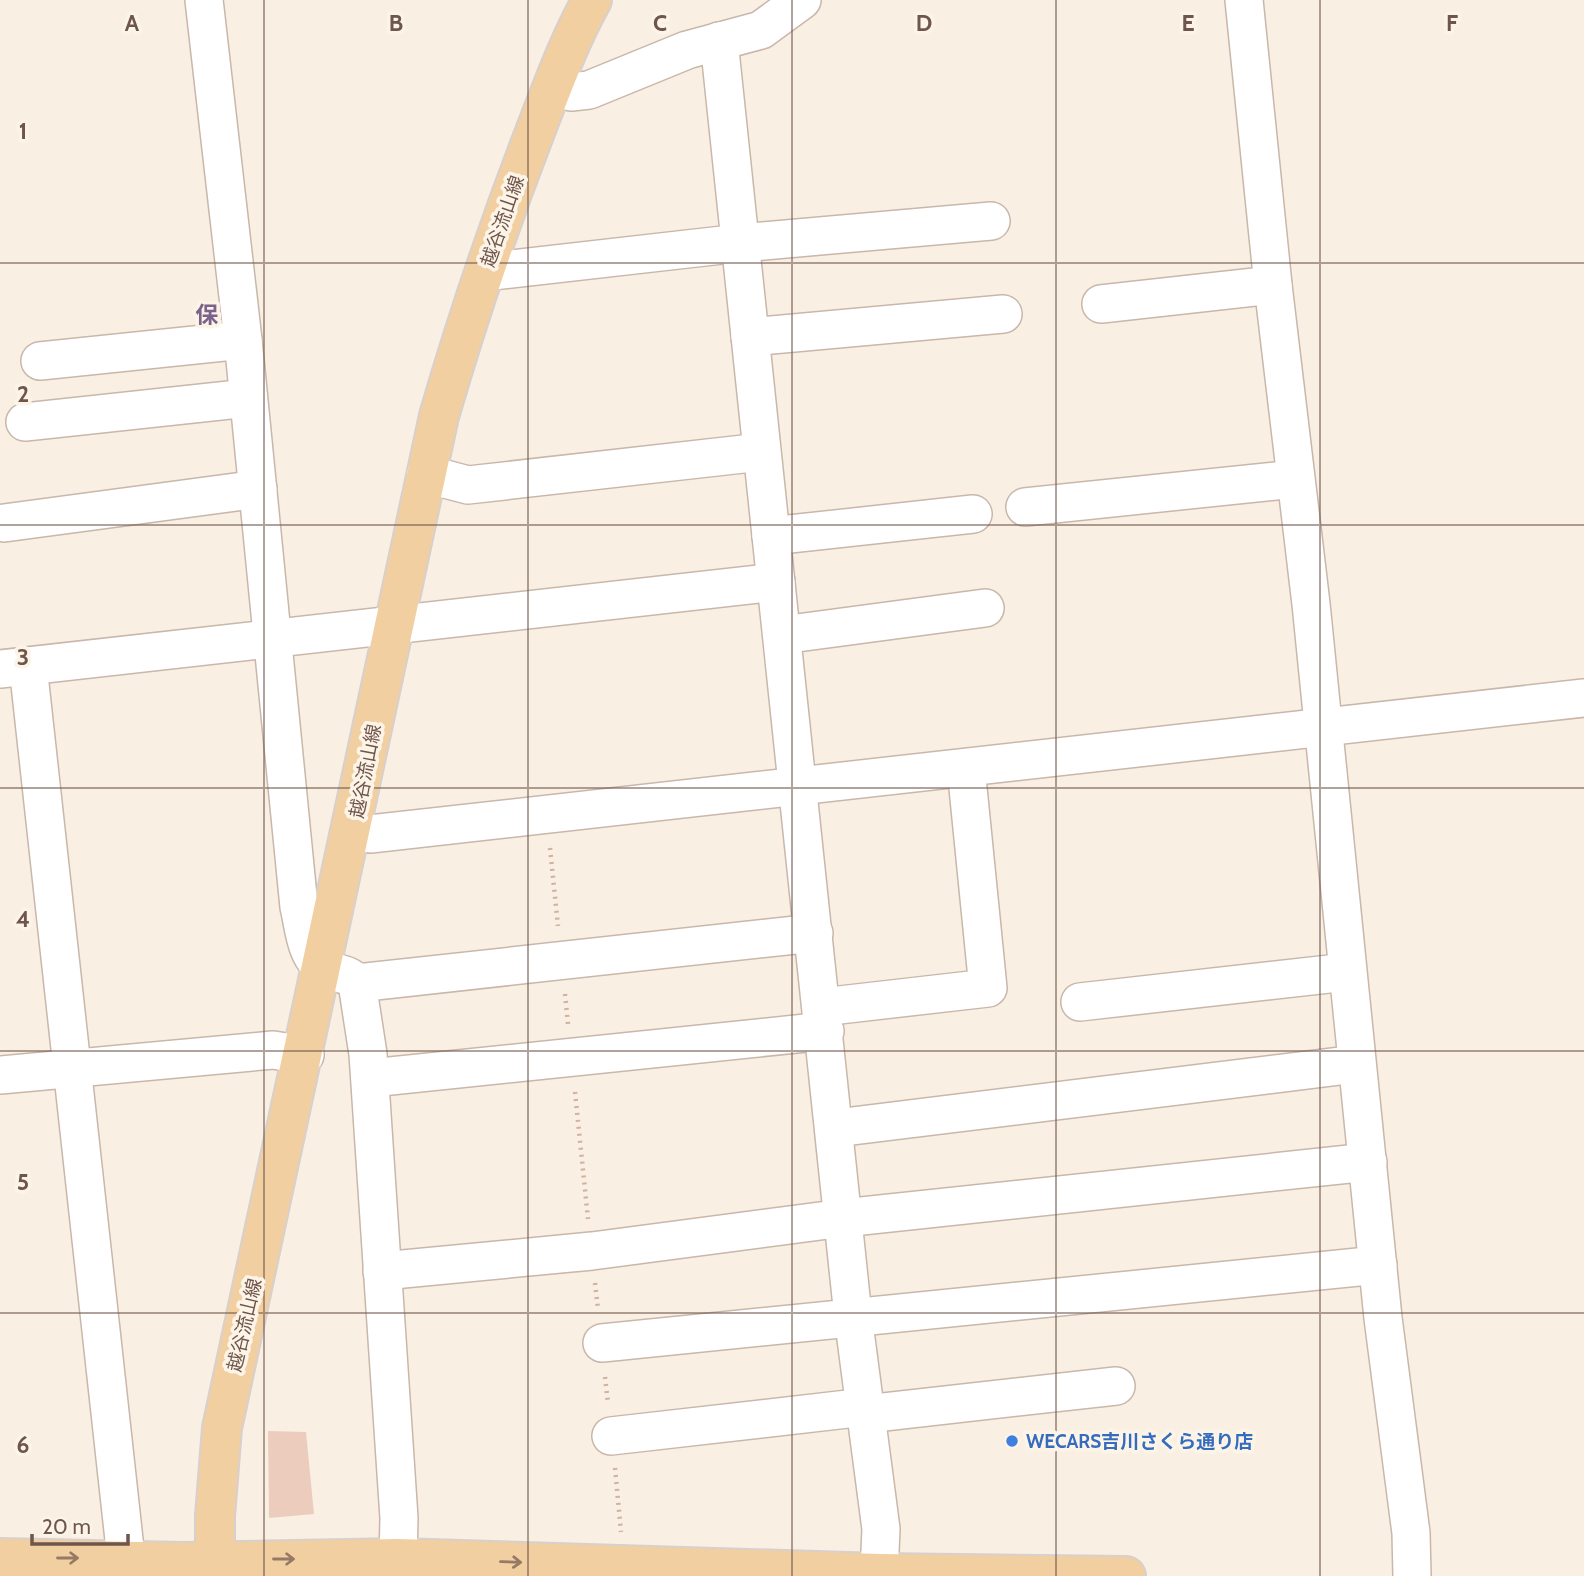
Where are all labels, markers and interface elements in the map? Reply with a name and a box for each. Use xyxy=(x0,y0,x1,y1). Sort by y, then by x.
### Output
text: A xyxy=(125,9,140,37)
text: B xyxy=(389,9,403,37)
text: C xyxy=(653,9,667,37)
text: D xyxy=(916,9,932,37)
text: E xyxy=(1181,9,1195,37)
text: F xyxy=(1446,9,1458,37)
text: 1 xyxy=(19,117,27,145)
street label: 越谷流山線 xyxy=(476,172,529,270)
district label: 保 xyxy=(196,301,219,329)
text: 2 xyxy=(17,380,29,408)
text: 3 xyxy=(17,643,29,671)
street label: 越谷流山線 xyxy=(345,722,386,820)
text: 4 xyxy=(16,905,30,933)
text: 5 xyxy=(17,1168,29,1196)
street label: 越谷流山線 xyxy=(223,1276,266,1374)
place label: WECARS吉川さくら通り店 xyxy=(1026,1430,1253,1453)
text: 6 xyxy=(17,1431,29,1459)
marker: WECARS吉川さくら通り店 xyxy=(1004,1433,1020,1449)
scale bar xyxy=(32,1502,128,1546)
text: 20 m xyxy=(42,1514,91,1539)
one-way arrow xyxy=(56,1551,79,1565)
one-way arrow xyxy=(272,1552,295,1566)
one-way arrow xyxy=(499,1555,522,1569)

